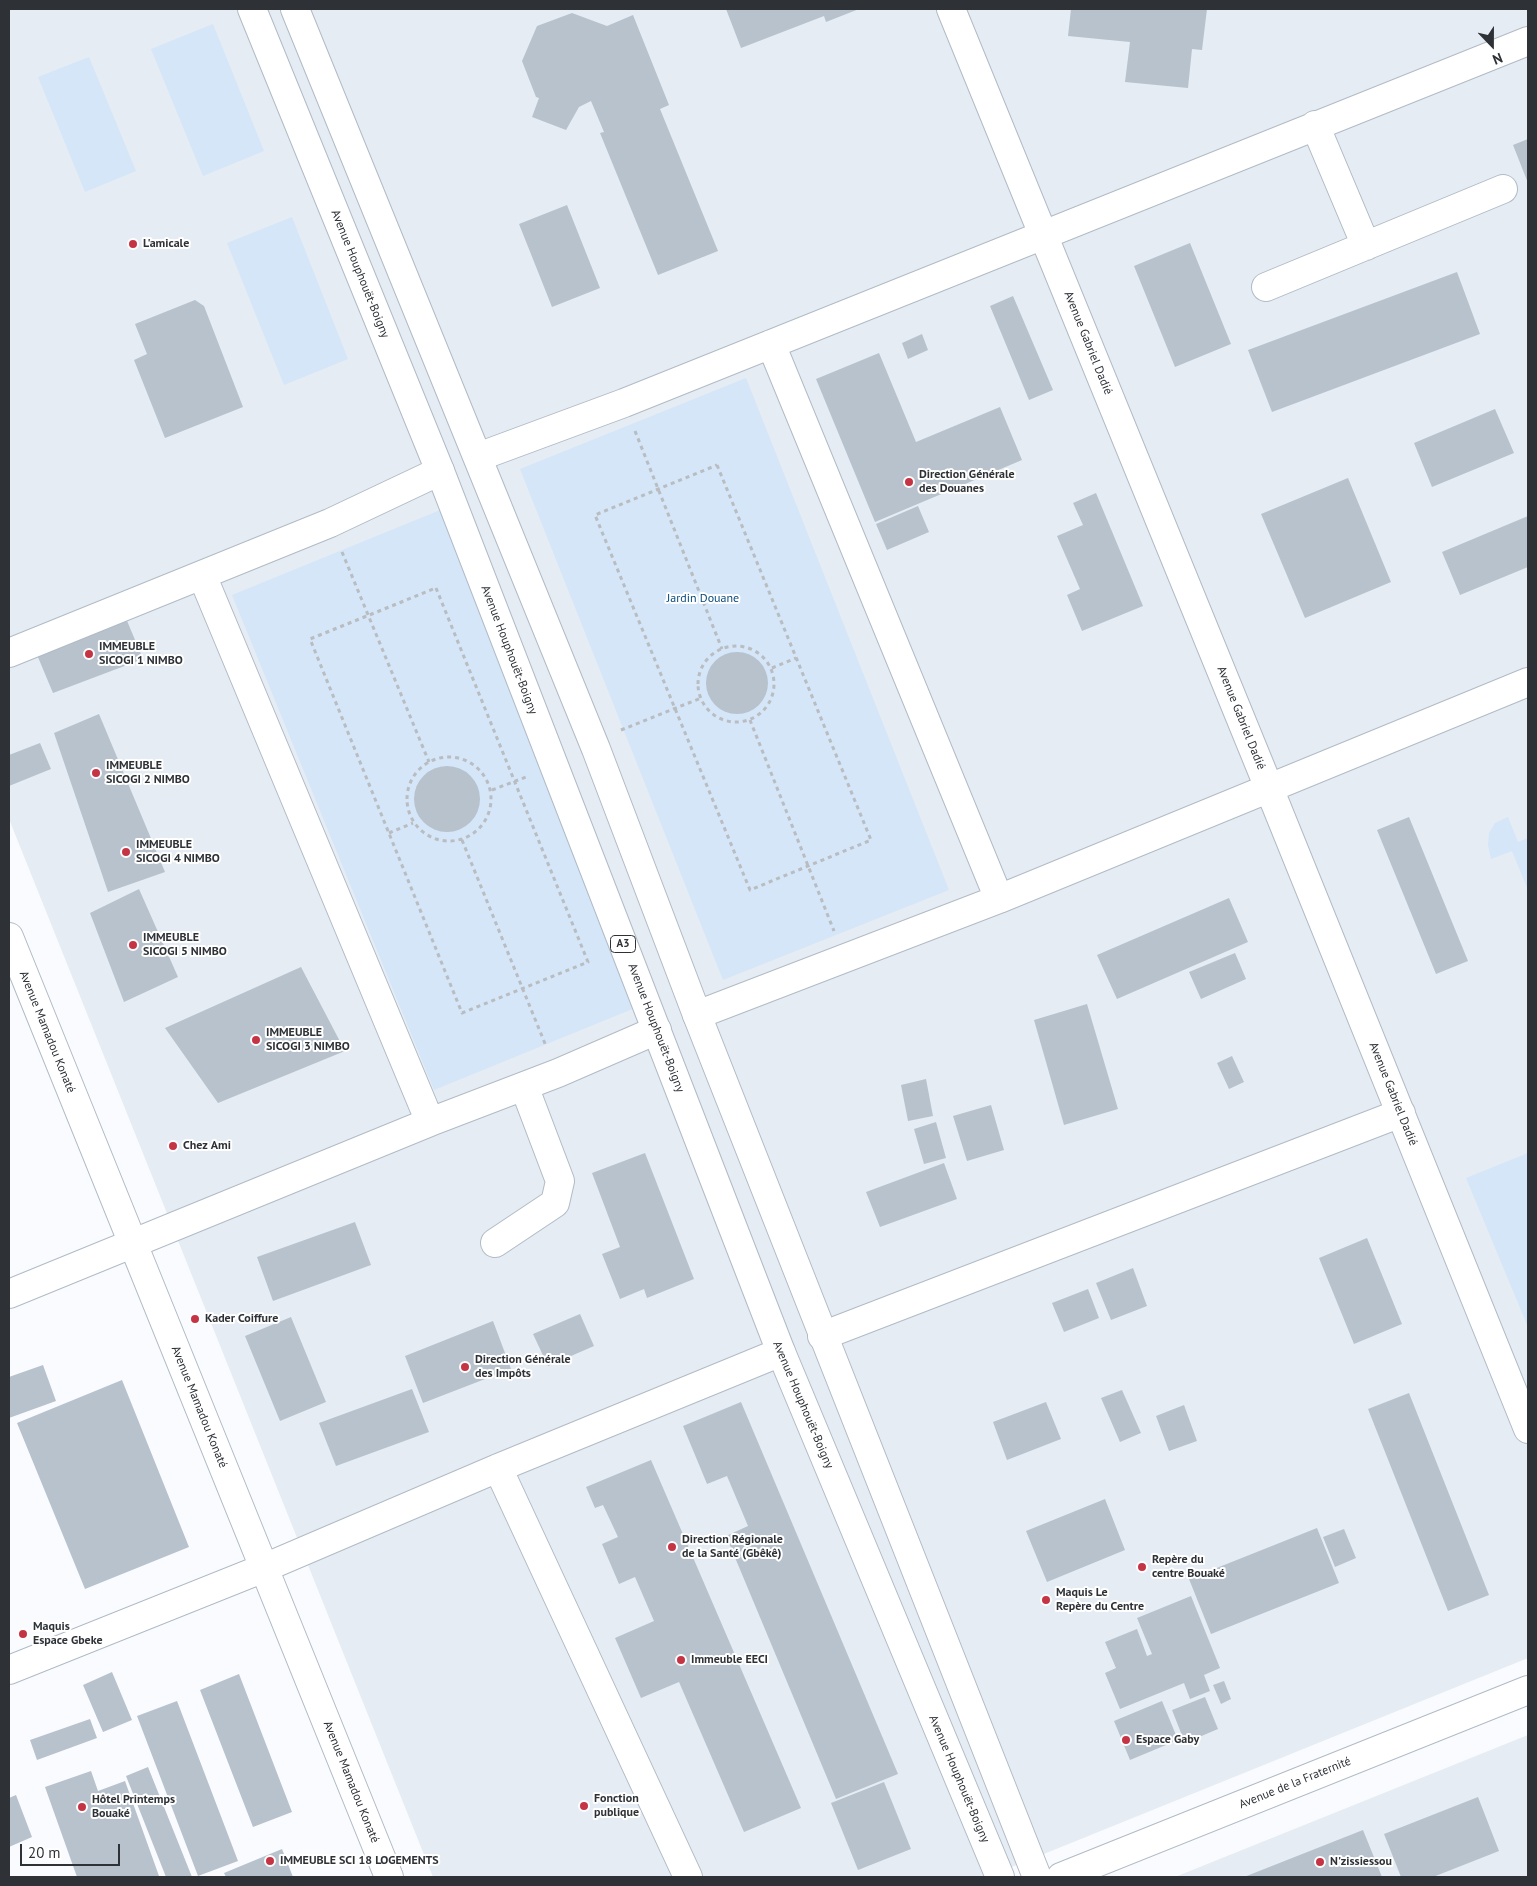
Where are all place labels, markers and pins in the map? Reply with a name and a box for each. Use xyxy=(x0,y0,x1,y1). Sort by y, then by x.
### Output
place label: L'amicale xyxy=(143,237,189,251)
marker: L'amicale xyxy=(127,238,139,250)
place label: Direction Générale des Douanes xyxy=(919,468,1015,496)
marker: Direction Générale des Douanes xyxy=(903,476,915,488)
place label: IMMEUBLE SICOGI 1 NIMBO xyxy=(99,640,183,668)
marker: IMMEUBLE SICOGI 1 NIMBO xyxy=(83,648,95,660)
place label: IMMEUBLE SICOGI 2 NIMBO xyxy=(106,759,190,787)
marker: IMMEUBLE SICOGI 2 NIMBO xyxy=(90,767,102,779)
place label: IMMEUBLE SICOGI 4 NIMBO xyxy=(136,838,220,866)
marker: IMMEUBLE SICOGI 4 NIMBO xyxy=(120,846,132,858)
place label: IMMEUBLE SICOGI 5 NIMBO xyxy=(143,931,227,959)
marker: IMMEUBLE SICOGI 5 NIMBO xyxy=(127,939,139,951)
place label: IMMEUBLE SICOGI 3 NIMBO xyxy=(266,1026,350,1054)
marker: IMMEUBLE SICOGI 3 NIMBO xyxy=(250,1034,262,1046)
place label: Chez Ami xyxy=(183,1139,231,1153)
marker: Chez Ami xyxy=(167,1140,179,1152)
place label: Kader Coiffure xyxy=(205,1312,278,1326)
marker: Kader Coiffure xyxy=(189,1313,201,1325)
place label: Direction Générale des Impôts xyxy=(475,1353,571,1381)
marker: Direction Générale des Impôts xyxy=(459,1361,471,1373)
place label: Direction Régionale de la Santé (Gbêkê) xyxy=(682,1533,783,1561)
marker: Direction Régionale de la Santé (Gbêkê) xyxy=(666,1541,678,1553)
place label: Repère du centre Bouaké xyxy=(1152,1553,1225,1581)
marker: Repère du centre Bouaké xyxy=(1136,1561,1148,1573)
place label: Maquis Le Repère du Centre xyxy=(1056,1586,1144,1614)
marker: Maquis Le Repère du Centre xyxy=(1040,1594,1052,1606)
place label: Maquis Espace Gbeke xyxy=(33,1620,103,1648)
marker: Maquis Espace Gbeke xyxy=(17,1628,29,1640)
place label: Immeuble EECI xyxy=(691,1653,768,1667)
marker: Immeuble EECI xyxy=(675,1654,687,1666)
place label: Espace Gaby xyxy=(1136,1733,1199,1747)
marker: Espace Gaby xyxy=(1120,1734,1132,1746)
place label: Fonction publique xyxy=(594,1792,639,1820)
place label: Hôtel Printemps Bouaké xyxy=(92,1793,175,1821)
marker: Fonction publique xyxy=(578,1800,590,1812)
marker: Hôtel Printemps Bouaké xyxy=(76,1801,88,1813)
place label: IMMEUBLE SCI 18 LOGEMENTS xyxy=(280,1854,439,1868)
marker: IMMEUBLE SCI 18 LOGEMENTS xyxy=(264,1855,276,1867)
place label: N'zissiessou xyxy=(1330,1855,1392,1869)
marker: N'zissiessou xyxy=(1314,1856,1326,1868)

